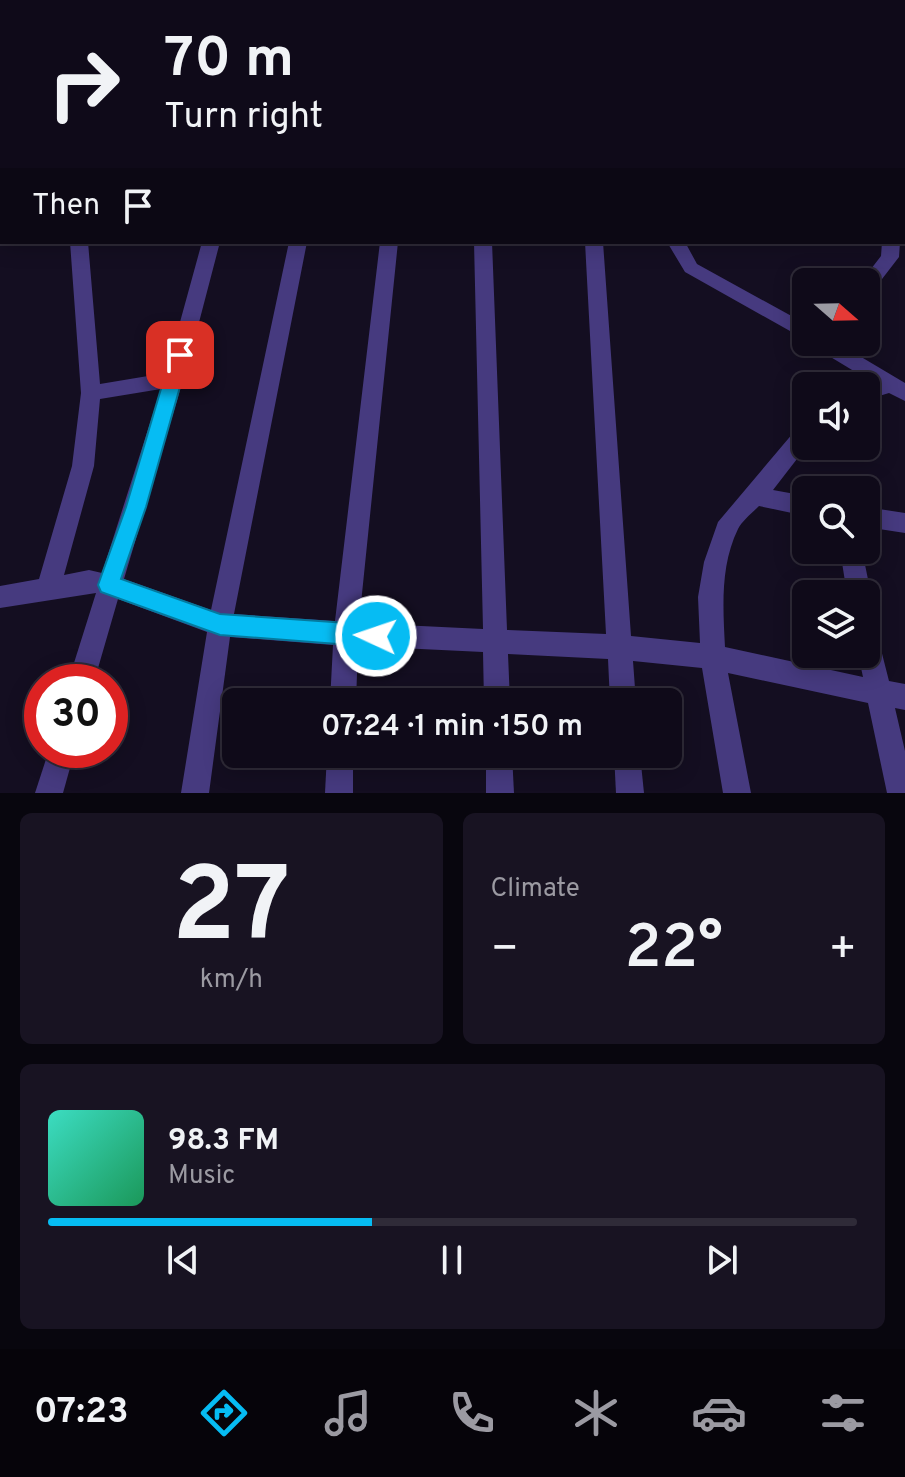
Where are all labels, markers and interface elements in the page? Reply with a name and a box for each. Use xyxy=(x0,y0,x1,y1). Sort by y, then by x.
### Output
text: 70 m xyxy=(164,26,294,96)
icon: right xyxy=(32,32,136,136)
text: Turn right xyxy=(164,95,323,141)
icon: arrive xyxy=(116,184,160,228)
text: Then xyxy=(32,188,100,225)
north arrow xyxy=(792,268,880,356)
map controls xyxy=(792,268,880,668)
pin xyxy=(146,321,214,389)
icon: arrive xyxy=(158,333,202,377)
button: sound xyxy=(792,372,880,460)
button: search xyxy=(792,476,880,564)
button: layers xyxy=(792,580,880,668)
position arrow xyxy=(334,594,418,678)
speed limit sign: 30 xyxy=(24,664,128,768)
text: 07:24 · 1 min · 150 m xyxy=(321,709,583,746)
text: 27 xyxy=(172,846,290,978)
text: Climate xyxy=(491,873,580,906)
text: 22° xyxy=(625,913,723,989)
text: − xyxy=(491,923,519,979)
text: + xyxy=(829,923,857,979)
text: km/h xyxy=(200,964,263,997)
text: 98.3 FM xyxy=(168,1123,279,1160)
text: Music xyxy=(168,1160,235,1193)
icon: previous xyxy=(161,1238,205,1282)
icon: pause xyxy=(430,1238,474,1282)
icon: next xyxy=(700,1238,744,1282)
icon: directions xyxy=(196,1385,252,1441)
icon: music xyxy=(320,1385,376,1441)
icon: phone xyxy=(444,1385,500,1441)
icon: climate xyxy=(568,1385,624,1441)
icon: car xyxy=(691,1385,747,1441)
icon: filters xyxy=(815,1385,871,1441)
text: 07:23 xyxy=(34,1390,129,1436)

